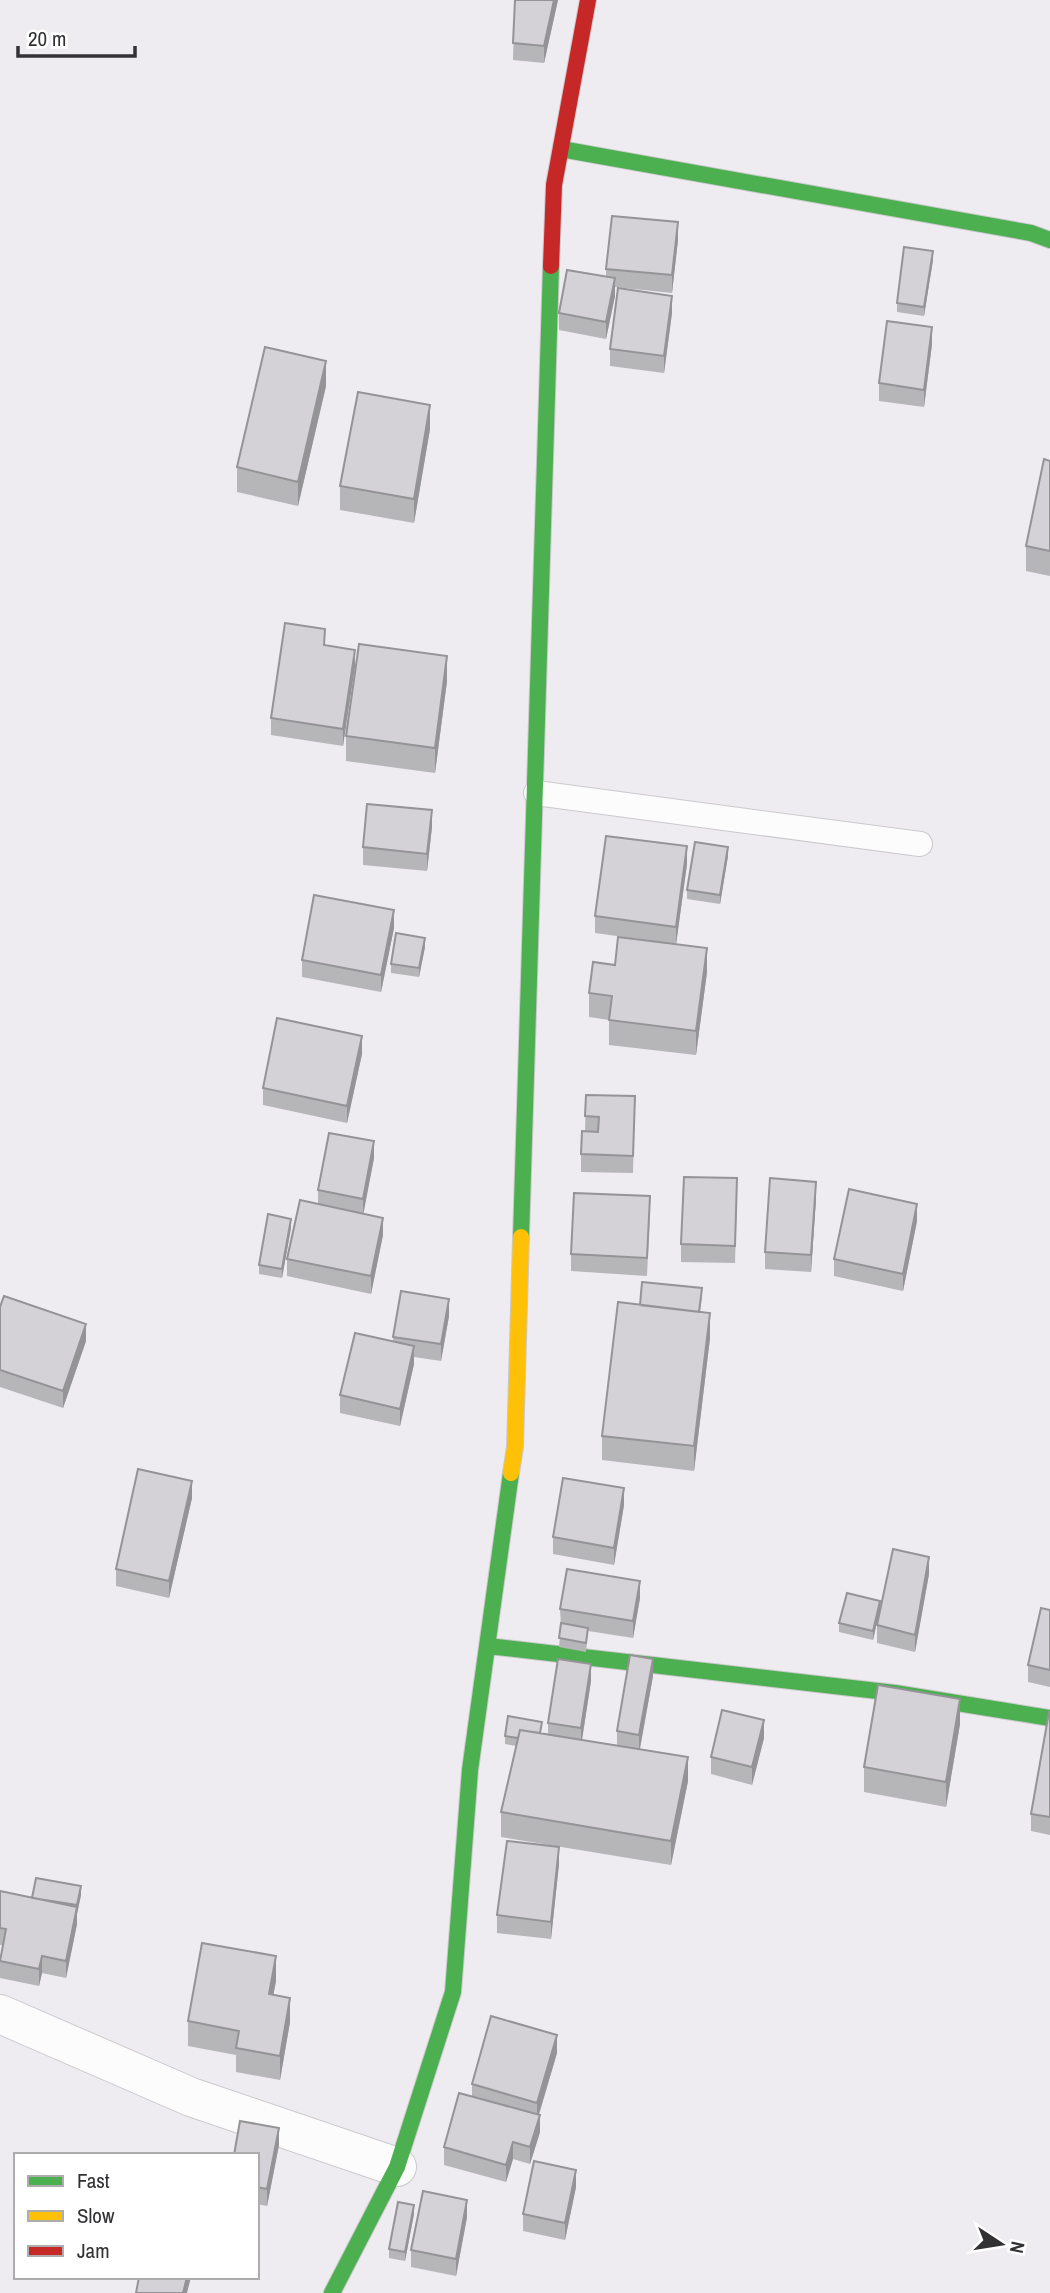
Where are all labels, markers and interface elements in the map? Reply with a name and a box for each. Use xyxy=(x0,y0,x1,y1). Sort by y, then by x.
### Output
scale bar xyxy=(18,14,135,58)
text: 20 m xyxy=(28,24,66,53)
legend xyxy=(14,2153,259,2279)
text: Fast xyxy=(77,2166,110,2195)
text: Slow xyxy=(77,2201,115,2230)
north arrow xyxy=(966,2209,1036,2279)
text: Jam xyxy=(77,2236,110,2265)
text: N xyxy=(1004,2239,1032,2256)

